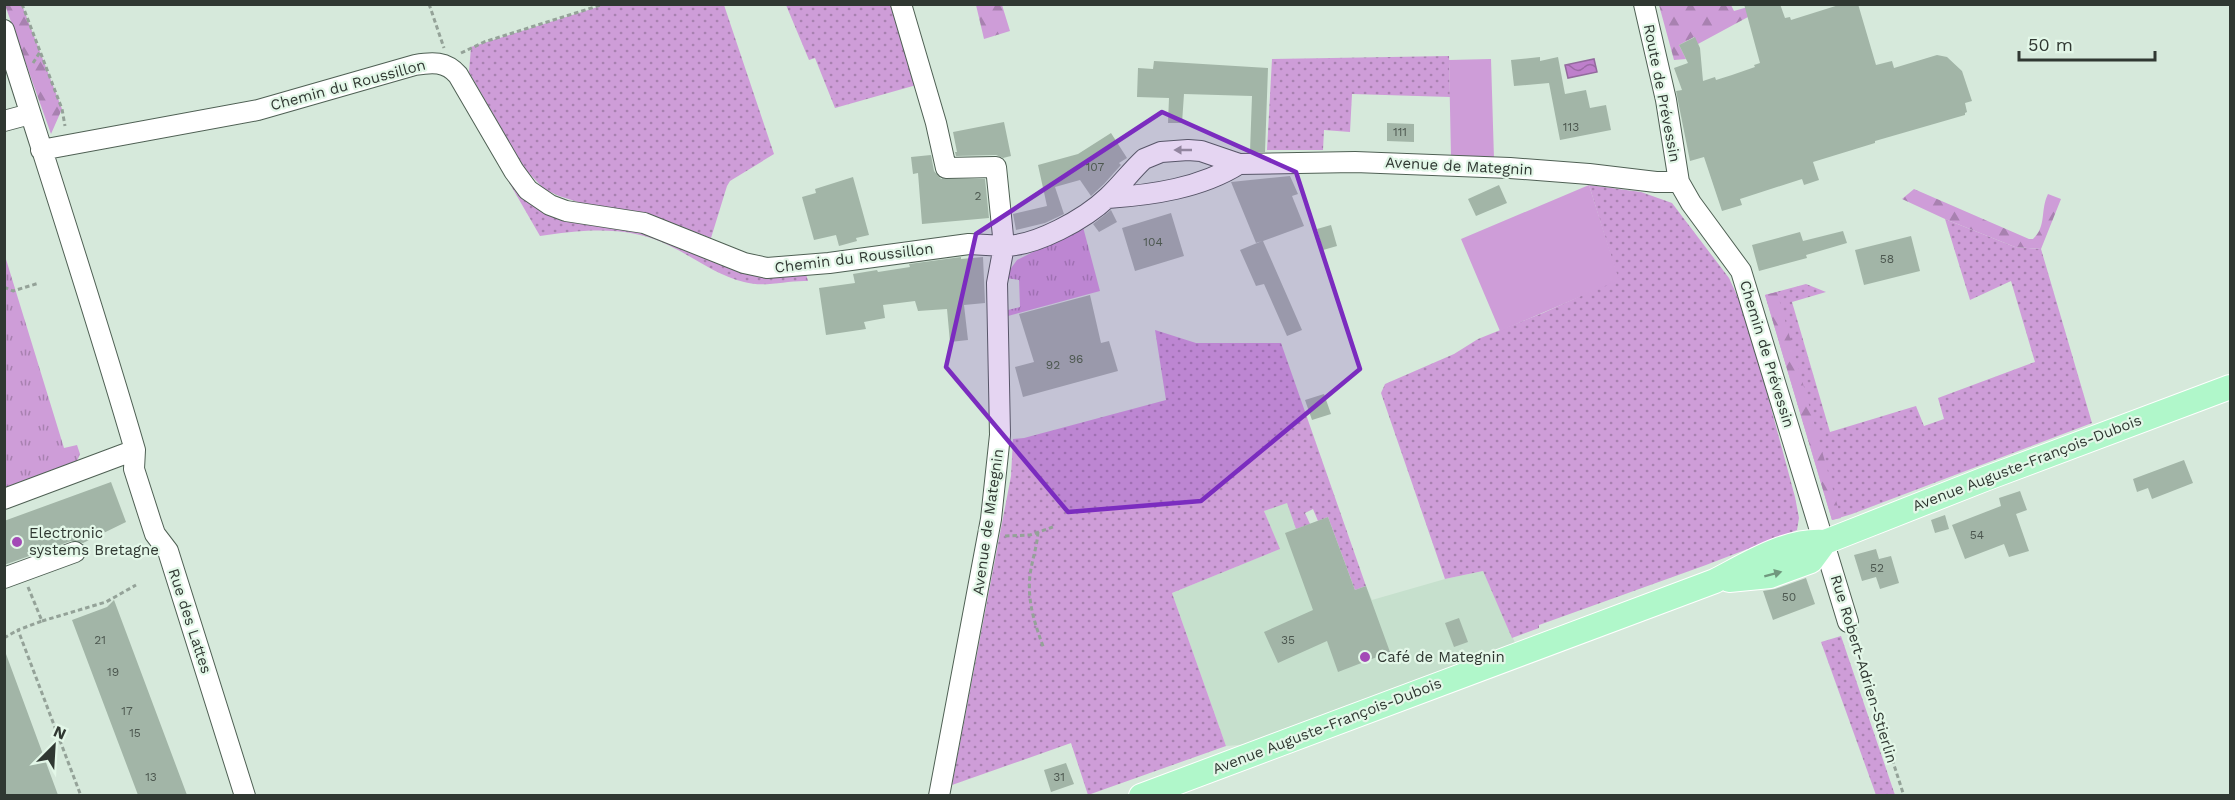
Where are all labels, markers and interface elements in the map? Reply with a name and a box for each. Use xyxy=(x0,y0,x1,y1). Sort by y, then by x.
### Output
street label: Route de Prévessin xyxy=(1640,22,1684,164)
scale bar xyxy=(2019,24,2156,62)
text: 50 m xyxy=(2028,34,2073,55)
street label: Chemin du Roussillon xyxy=(268,56,428,114)
house number: 113 xyxy=(1563,120,1579,134)
house number: 111 xyxy=(1393,125,1407,139)
one-way arrow xyxy=(1173,145,1192,155)
street label: Avenue de Mategnin xyxy=(1385,153,1533,179)
house number: 107 xyxy=(1086,160,1105,174)
house number: 2 xyxy=(975,189,982,203)
house number: 104 xyxy=(1143,235,1163,249)
street label: Chemin du Roussillon xyxy=(774,239,934,277)
house number: 58 xyxy=(1880,252,1894,266)
street label: Chemin de Prévessin xyxy=(1736,278,1798,430)
house number: 96 xyxy=(1069,352,1083,366)
house number: 92 xyxy=(1046,358,1060,372)
street label: Avenue Auguste-François-Dubois xyxy=(1910,411,2144,515)
street label: Avenue de Mategnin xyxy=(969,448,1007,596)
place label: Electronic systems Bretagne xyxy=(29,524,159,559)
house number: 54 xyxy=(1970,528,1984,542)
marker: Electronic systems Bretagne xyxy=(10,535,24,549)
house number: 52 xyxy=(1870,561,1884,575)
street label: Rue des Lattes xyxy=(165,566,215,676)
one-way arrow xyxy=(1764,569,1782,578)
street label: Rue Robert-Adrien-Stierlin xyxy=(1827,573,1901,765)
house number: 50 xyxy=(1782,590,1796,604)
house number: 21 xyxy=(94,633,106,647)
house number: 35 xyxy=(1281,633,1295,647)
place label: Café de Mategnin xyxy=(1377,648,1505,666)
marker: Café de Mategnin xyxy=(1358,650,1372,664)
house number: 19 xyxy=(107,665,119,679)
street label: Avenue Auguste-François-Dubois xyxy=(1210,674,1444,778)
house number: 17 xyxy=(121,704,133,718)
north arrow xyxy=(24,716,84,776)
text: N xyxy=(51,722,69,744)
house number: 15 xyxy=(129,726,141,740)
house number: 13 xyxy=(145,770,157,784)
house number: 31 xyxy=(1053,770,1065,784)

